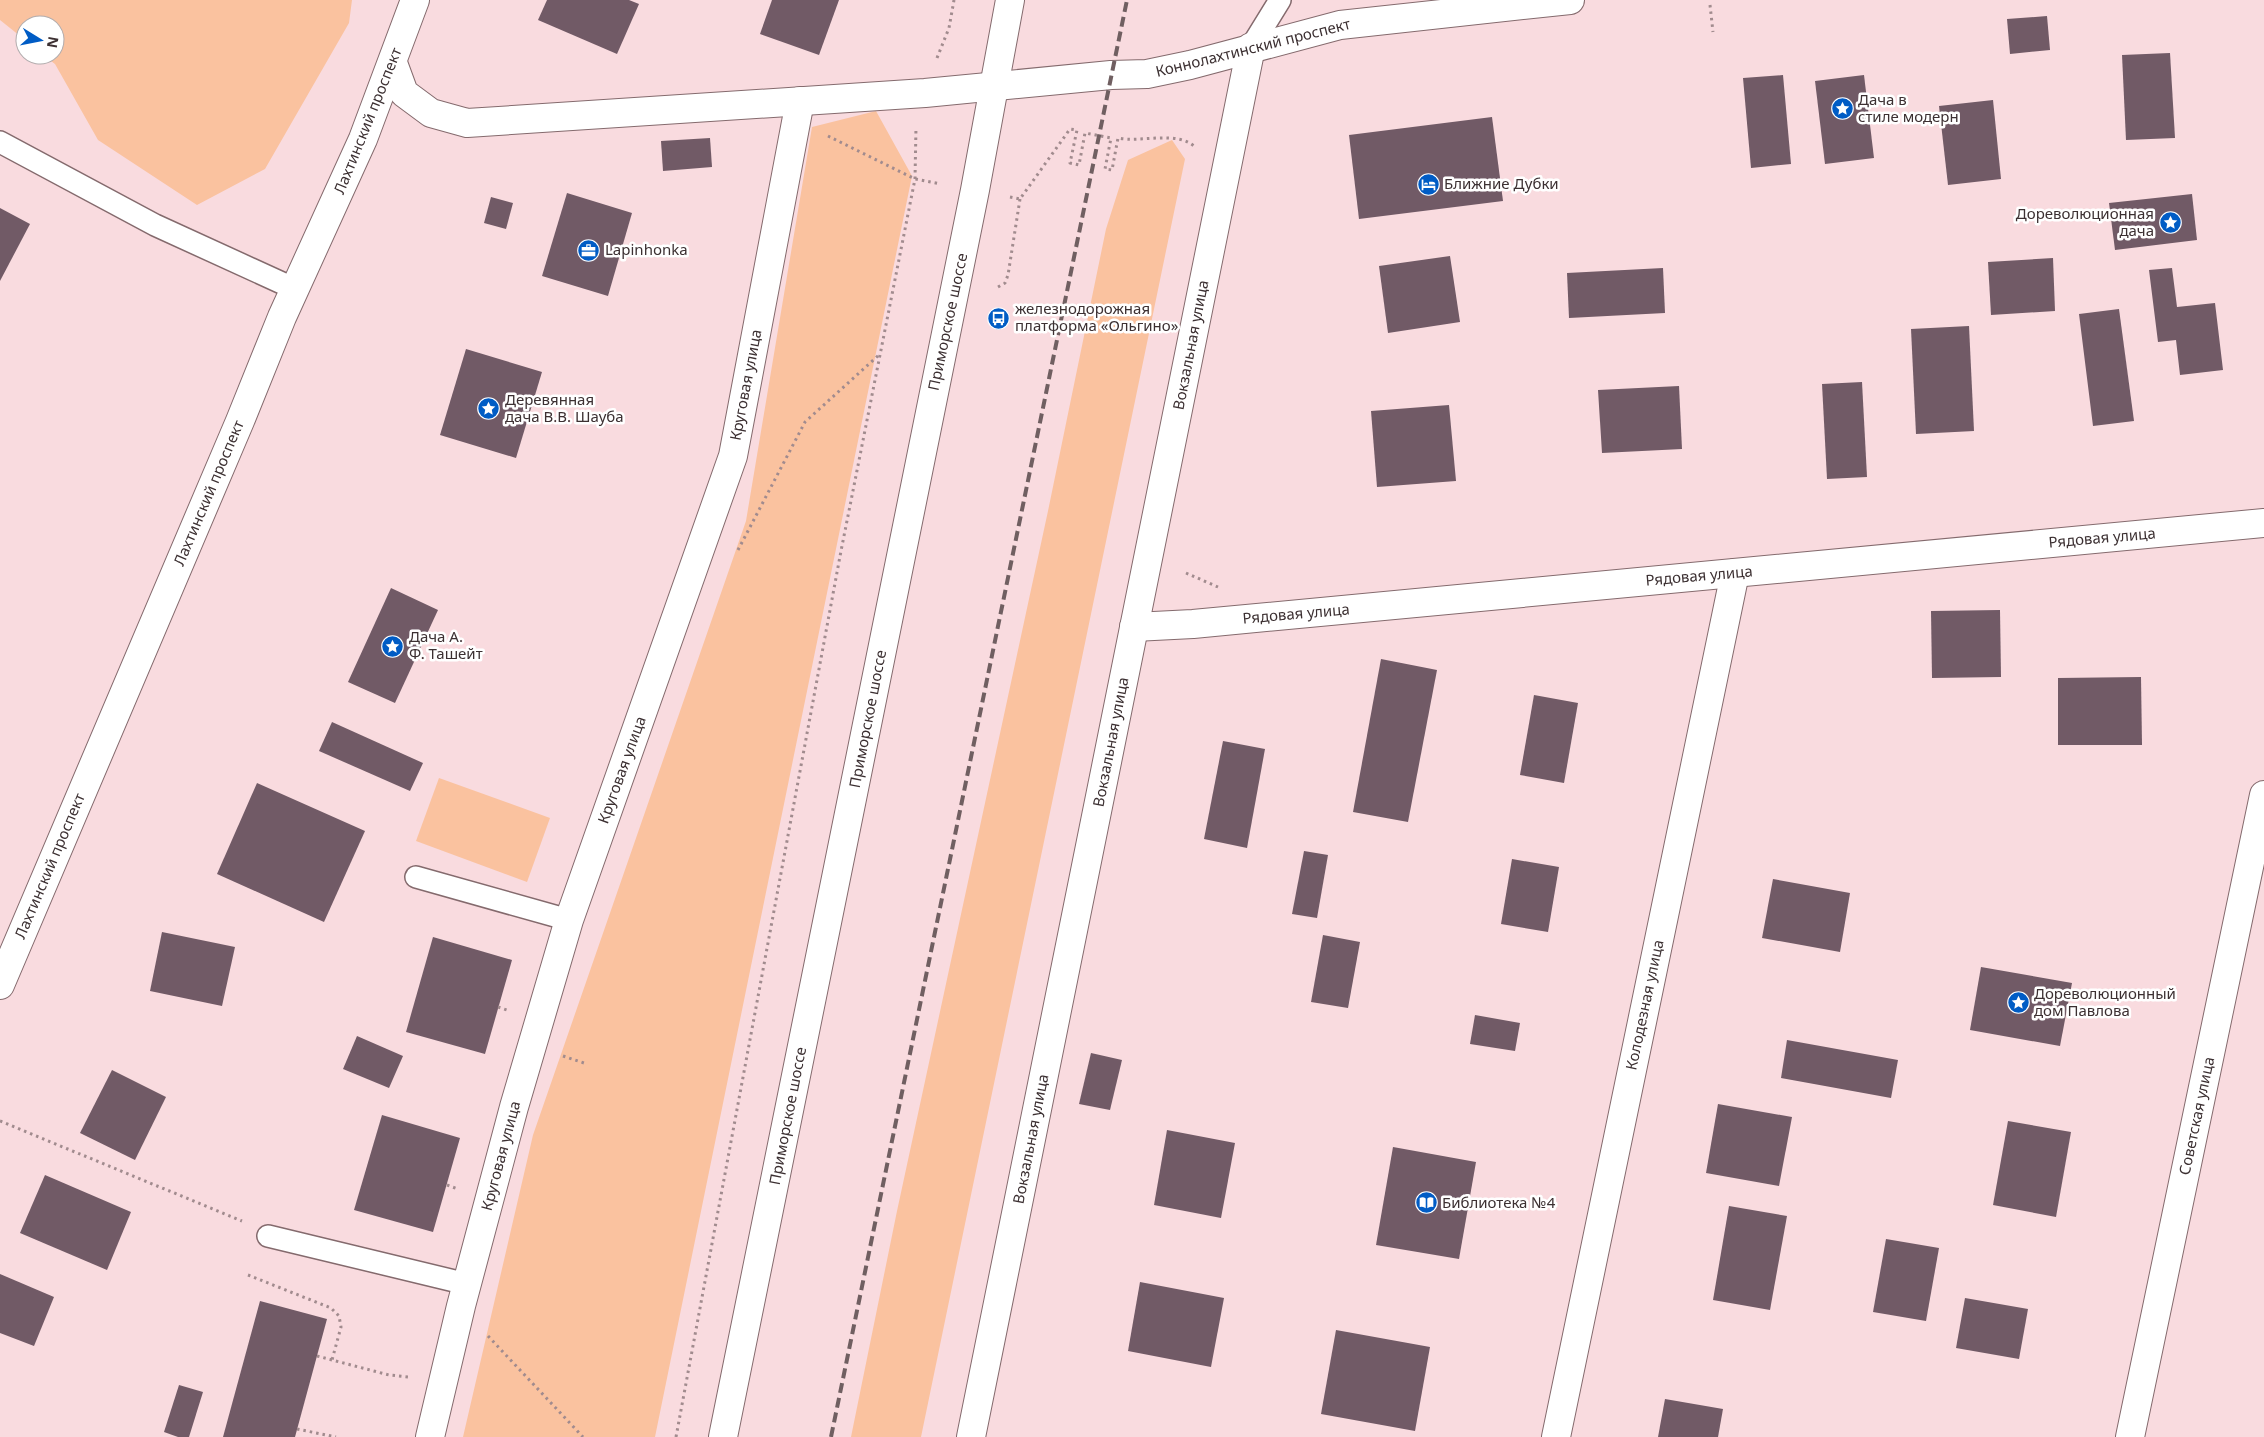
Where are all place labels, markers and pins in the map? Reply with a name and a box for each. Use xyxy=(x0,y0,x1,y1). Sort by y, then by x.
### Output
place label: Дача в стиле модерн xyxy=(1858,89,1959,126)
place icon: Дача в стиле модерн xyxy=(1830,97,1854,121)
hotel icon: Ближние Дубки xyxy=(1416,172,1440,196)
place label: Ближние Дубки xyxy=(1444,173,1559,193)
place label: Дореволюционная дача xyxy=(2016,203,2154,240)
place icon: Дореволюционная дача xyxy=(2158,211,2182,235)
office icon: Lapinhonka xyxy=(577,238,601,262)
place label: Lapinhonka xyxy=(605,239,688,259)
place label: железнодорожная платформа «Ольгино» xyxy=(1015,298,1179,335)
bus stop icon: железнодорожная платформа «Ольгино» xyxy=(987,306,1011,330)
place label: Деревянная дача В.В. Шауба xyxy=(505,389,624,426)
place icon: Деревянная дача В.В. Шауба xyxy=(477,397,501,421)
place label: Дача А. Ф. Ташейт xyxy=(409,626,483,663)
place icon: Дача А. Ф. Ташейт xyxy=(381,634,405,658)
place label: Дореволюционный дом Павлова xyxy=(2034,983,2176,1020)
place icon: Дореволюционный дом Павлова xyxy=(2006,991,2030,1015)
library icon: Библиотека №4 xyxy=(1414,1191,1438,1215)
place label: Библиотека №4 xyxy=(1442,1192,1556,1212)

